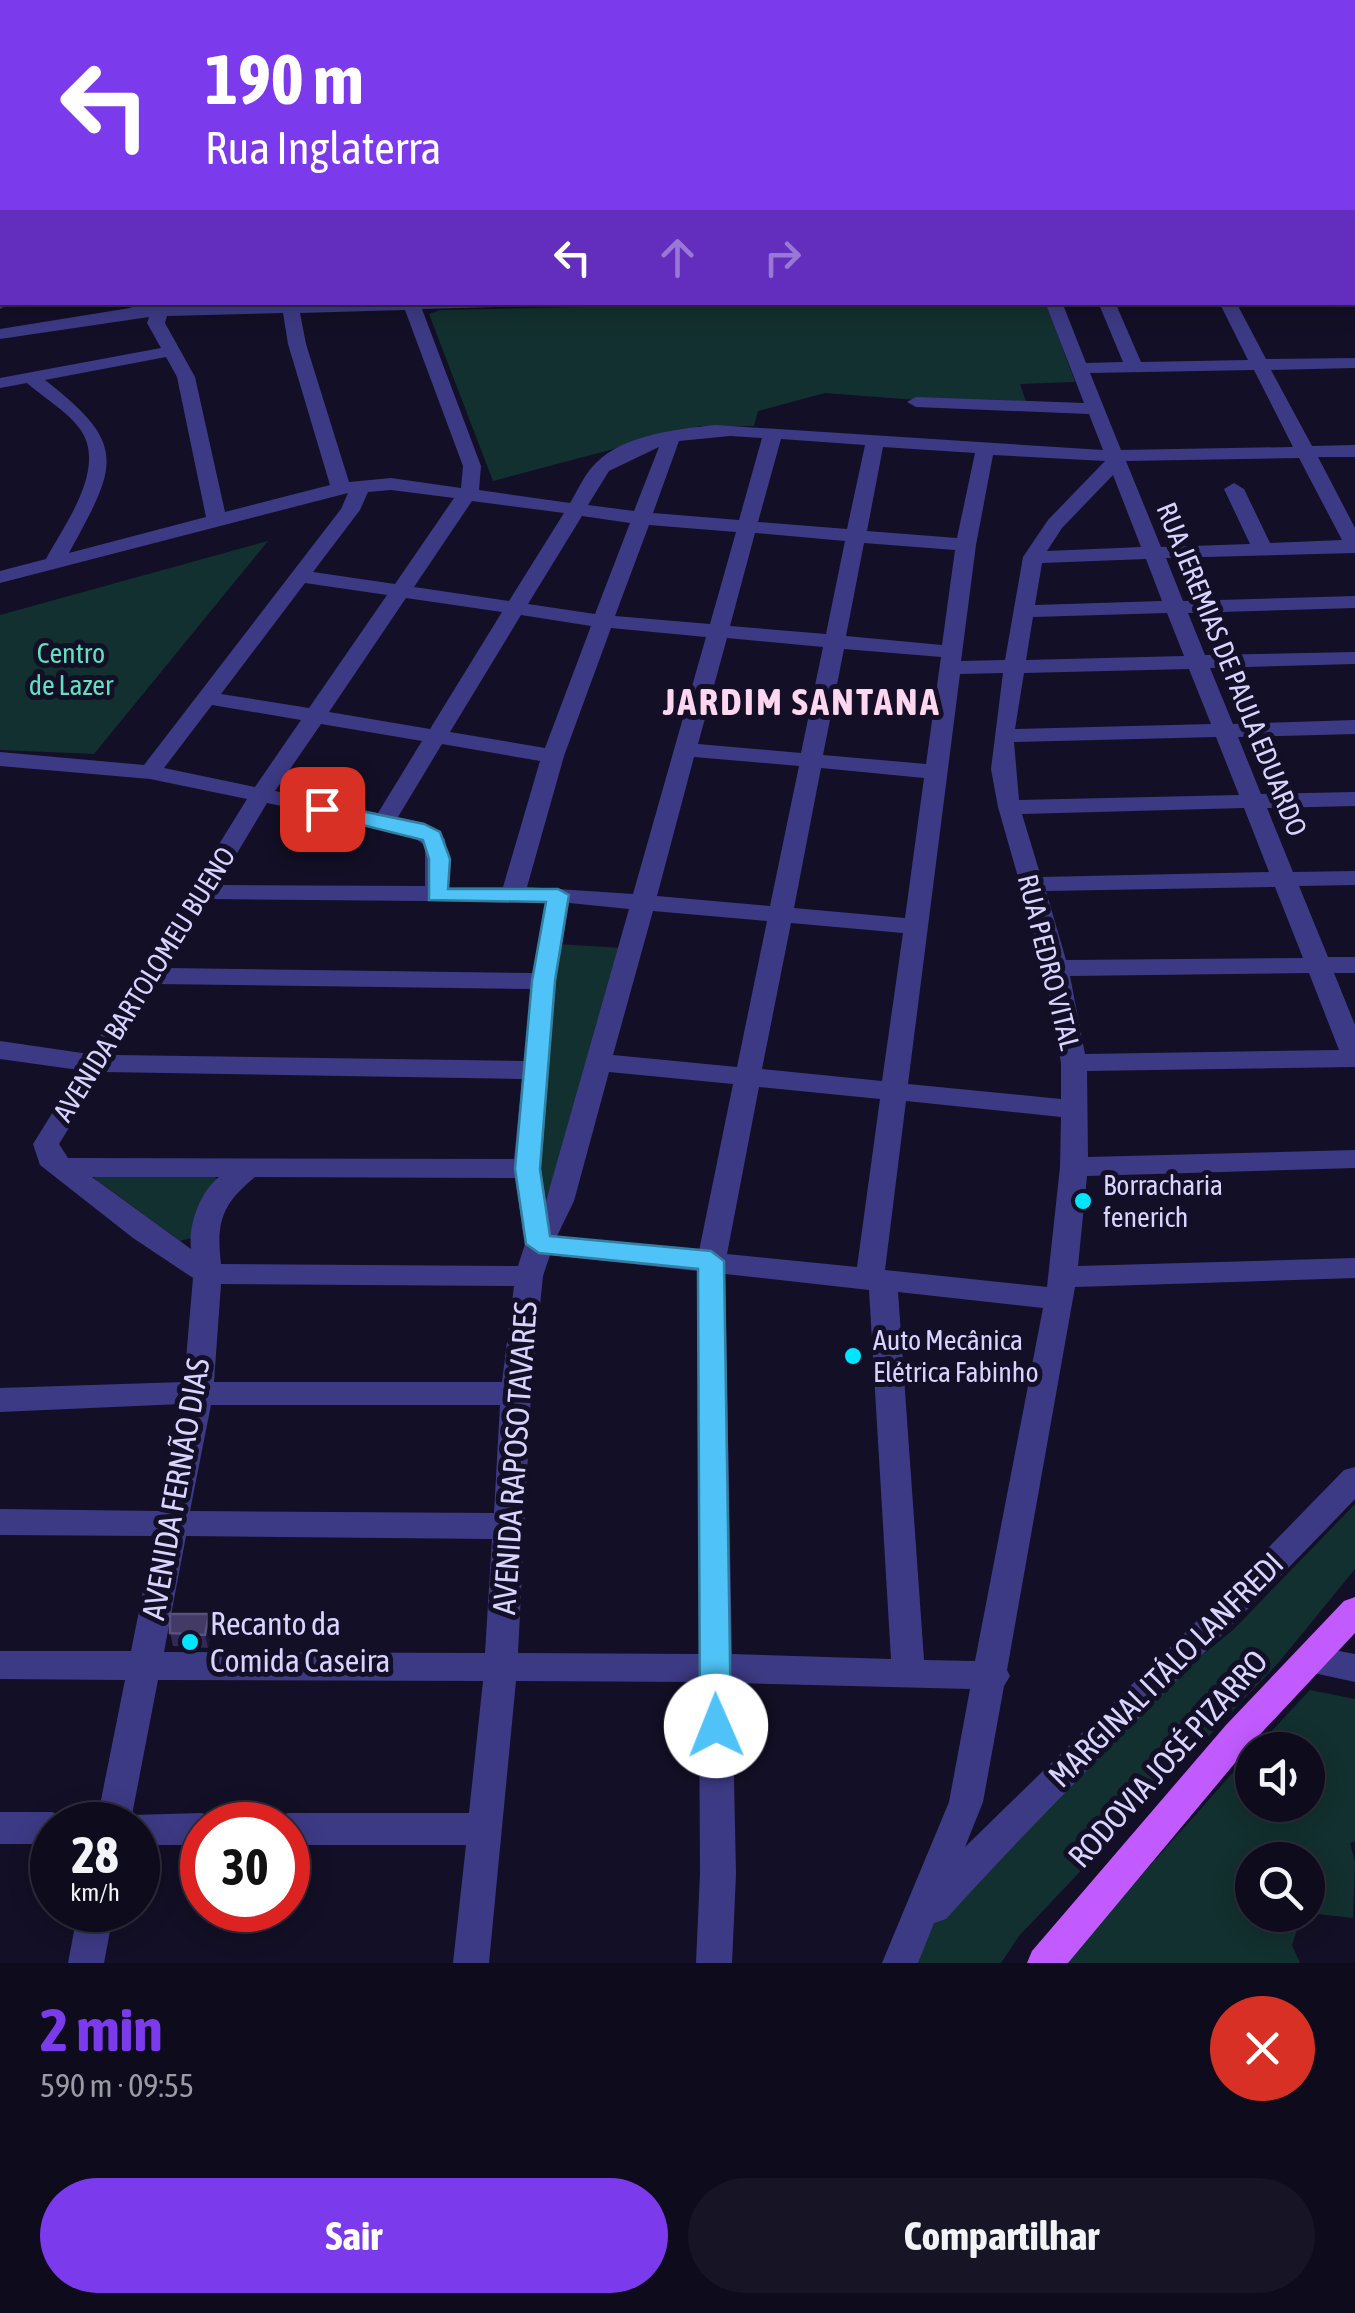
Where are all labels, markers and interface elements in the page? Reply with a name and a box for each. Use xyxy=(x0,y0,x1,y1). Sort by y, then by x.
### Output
text: 190 m xyxy=(205,39,364,119)
icon: left xyxy=(40,40,170,170)
text: Rua Inglaterra xyxy=(205,122,441,174)
icon: left xyxy=(545,230,600,285)
icon: ahead xyxy=(650,230,705,285)
icon: right xyxy=(755,230,810,285)
street label: RUA JEREMIAS DE PAULA EDUARDO xyxy=(1150,498,1314,840)
park label: Centro de Lazer xyxy=(29,637,114,701)
district label: JARDIM SANTANA xyxy=(662,680,941,723)
pin xyxy=(280,767,365,852)
icon: arrive xyxy=(295,782,350,837)
street label: AVENIDA BARTOLOMEU BUENO xyxy=(46,841,242,1127)
street label: RUA PEDRO VITAL xyxy=(1012,871,1086,1053)
place label: Borracharia fenerich xyxy=(1103,1169,1223,1233)
marker: Borracharia fenerich xyxy=(1072,1190,1094,1212)
street label: AVENIDA RAPOSO TAVARES xyxy=(485,1300,544,1616)
place label: Auto Mecânica Elétrica Fabinho xyxy=(873,1324,1039,1388)
marker: Auto Mecânica Elétrica Fabinho xyxy=(842,1345,864,1367)
street label: AVENIDA FERNÃO DIAS xyxy=(134,1355,217,1622)
street label: MARGINAL ITÁLO LANFREDI xyxy=(1041,1545,1291,1795)
place label: Recanto da Comida Caseira xyxy=(210,1605,390,1679)
marker: Recanto da Comida Caseira xyxy=(179,1631,201,1653)
street label: RODOVIA JOSÉ PIZARRO xyxy=(1060,1643,1275,1875)
position arrow xyxy=(664,1674,768,1778)
map controls xyxy=(1235,1732,1325,1932)
button: sound xyxy=(1235,1732,1325,1822)
speed limit sign: 30 xyxy=(180,1802,310,1932)
text: 28 xyxy=(71,1826,118,1884)
button: search xyxy=(1235,1842,1325,1932)
text: km/h xyxy=(70,1878,120,1906)
text: 2 min xyxy=(40,1995,163,2064)
button: close xyxy=(1210,1996,1315,2101)
text: 590 m · 09:55 xyxy=(40,2067,194,2104)
button: Sair xyxy=(40,2178,668,2293)
button: Compartilhar xyxy=(688,2178,1315,2293)

